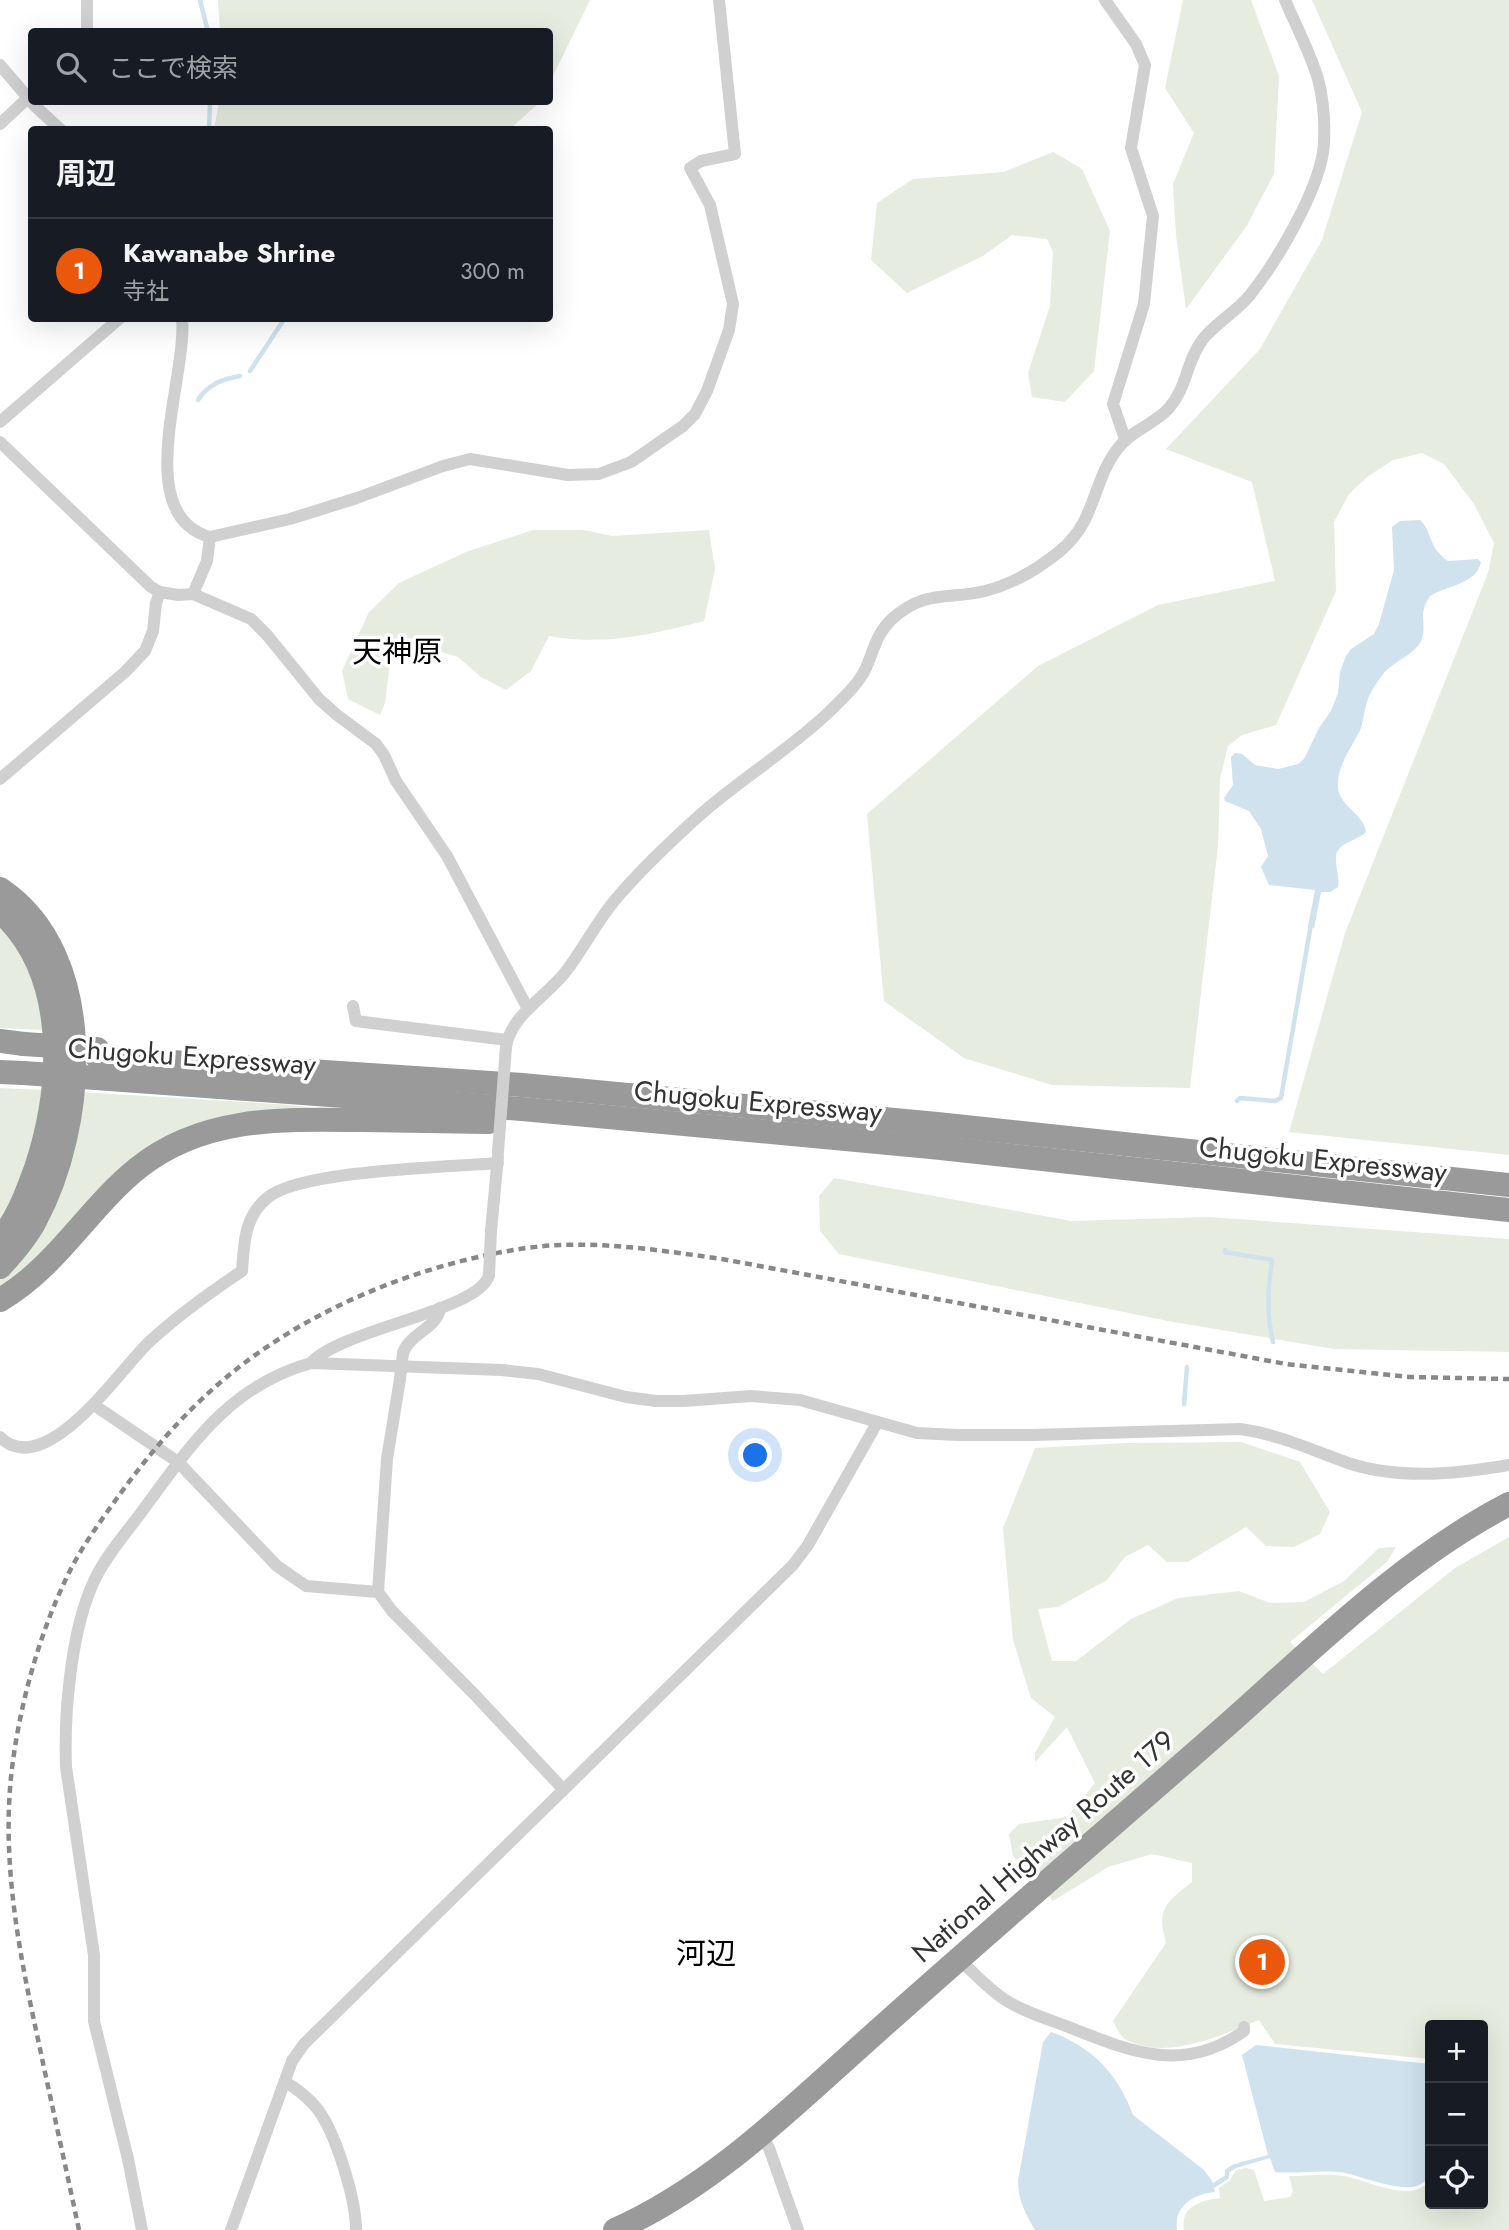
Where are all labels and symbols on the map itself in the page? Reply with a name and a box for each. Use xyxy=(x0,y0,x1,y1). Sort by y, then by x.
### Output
district label: 天神原 xyxy=(352,630,442,673)
street label: Chugoku Expressway xyxy=(66,1027,318,1086)
street label: Chugoku Expressway xyxy=(632,1070,884,1133)
street label: Chugoku Expressway xyxy=(1197,1126,1449,1193)
your location xyxy=(738,1438,772,1472)
street label: National Highway Route 179 xyxy=(903,1720,1184,1972)
district label: 河辺 xyxy=(676,1932,736,1975)
pin: 1 xyxy=(1239,1936,1285,1988)

